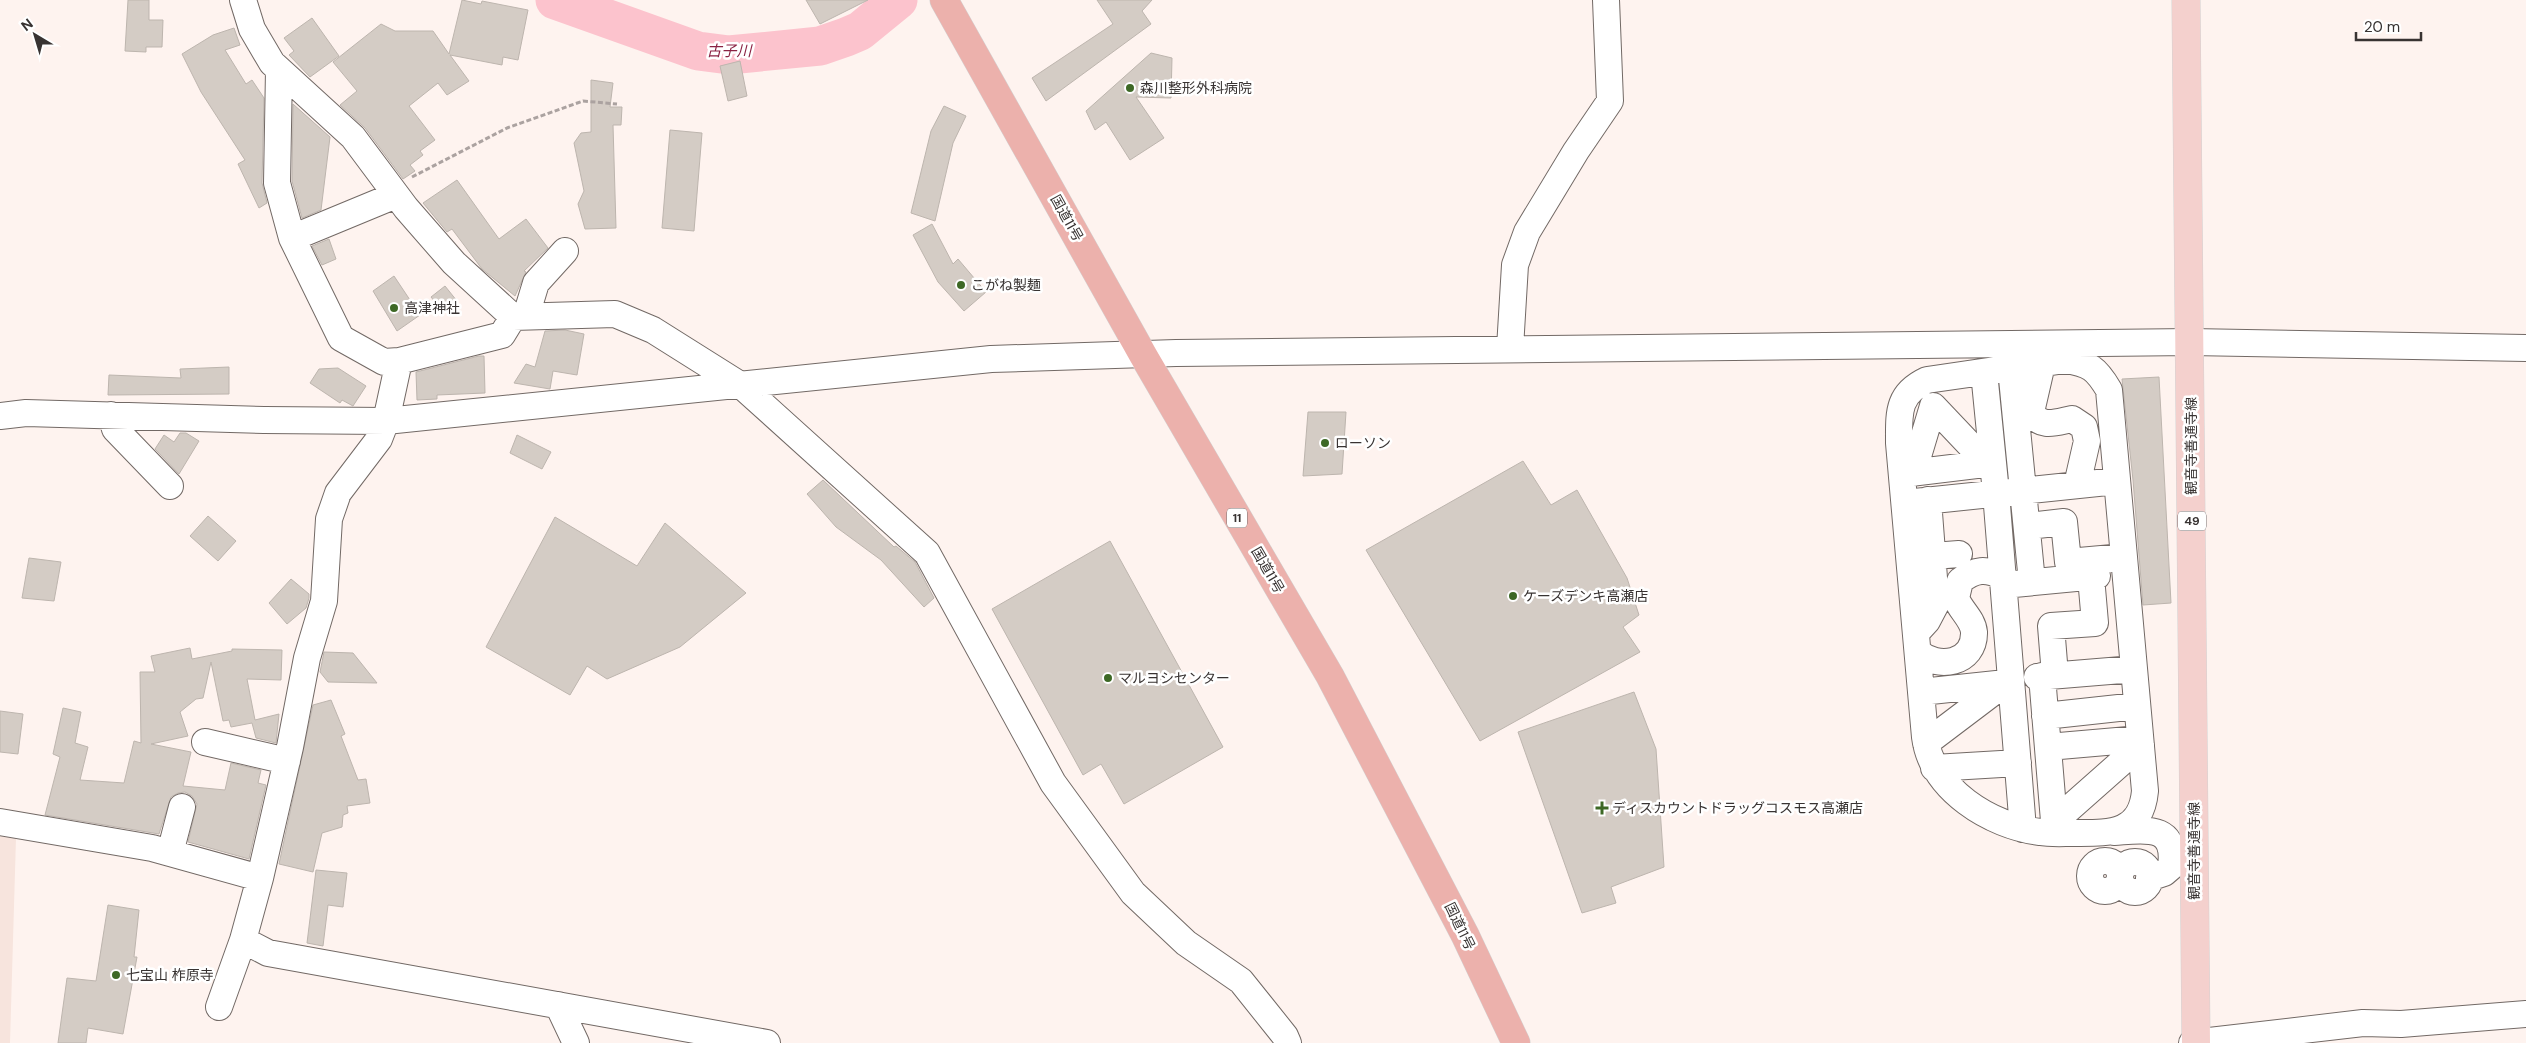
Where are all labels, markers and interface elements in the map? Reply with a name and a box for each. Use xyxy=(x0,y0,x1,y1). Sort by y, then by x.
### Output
north arrow xyxy=(10,10,60,60)
scale bar xyxy=(2356,10,2421,42)
text: N xyxy=(17,15,37,35)
text: 20 m xyxy=(2364,17,2400,37)
water label: 古子川 xyxy=(706,41,753,61)
place label: 森川整形外科病院 xyxy=(1140,79,1252,97)
marker: 森川整形外科病院 xyxy=(1124,82,1136,94)
street label: 国道11号 xyxy=(1047,191,1087,245)
place label: こがね製麺 xyxy=(971,276,1041,294)
marker: こがね製麺 xyxy=(955,279,967,291)
place label: 高津神社 xyxy=(404,299,460,317)
marker: 高津神社 xyxy=(388,302,400,314)
street label: 観音寺善通寺線 xyxy=(2182,397,2200,495)
place label: ローソン xyxy=(1335,434,1391,452)
marker: ローソン xyxy=(1319,437,1331,449)
road number: 11 xyxy=(1227,508,1247,528)
road number: 49 xyxy=(2178,512,2206,530)
street label: 国道11号 xyxy=(1248,544,1288,596)
place label: ケーズデンキ高瀬店 xyxy=(1523,587,1648,605)
marker: ケーズデンキ高瀬店 xyxy=(1507,590,1519,602)
place label: マルヨシセンター xyxy=(1118,669,1230,687)
marker: マルヨシセンター xyxy=(1102,672,1114,684)
place label: ディスカウントドラッグコスモス高瀬店 xyxy=(1612,799,1863,817)
marker: ディスカウントドラッグコスモス高瀬店 xyxy=(1596,802,1608,814)
street label: 観音寺善通寺線 xyxy=(2185,802,2203,900)
street label: 国道11号 xyxy=(1441,899,1479,953)
place label: 七宝山 柞原寺 xyxy=(126,966,214,984)
marker: 七宝山 柞原寺 xyxy=(110,969,122,981)

